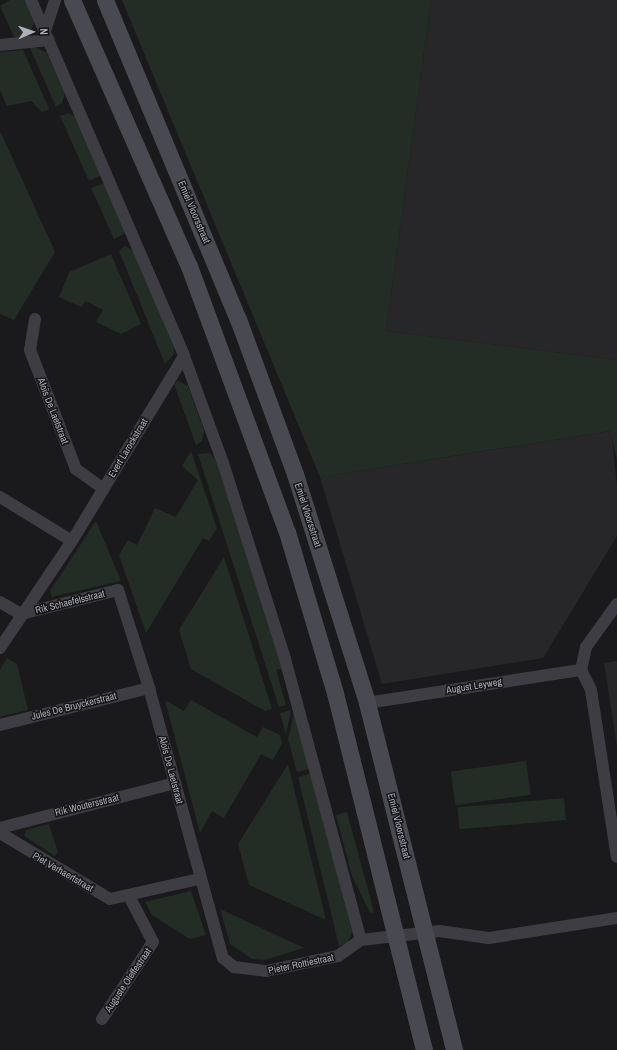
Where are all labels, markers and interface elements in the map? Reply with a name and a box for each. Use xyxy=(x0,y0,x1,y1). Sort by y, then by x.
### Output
north arrow xyxy=(12,12,52,52)
text: N xyxy=(37,28,51,35)
street label: Emiel Vloorsstraat xyxy=(175,179,213,245)
street label: Aloïs De Laetstraat xyxy=(35,376,71,446)
street label: Evert Larockstraat xyxy=(106,416,150,480)
street label: Emiel Vloorsstraat xyxy=(292,481,324,549)
street label: Rik Schaefelsstraat xyxy=(34,588,106,616)
street label: August Leyweg xyxy=(445,676,503,696)
street label: Jules De Bruyckerstraat xyxy=(30,690,118,722)
street label: Aloïs De Laetstraat xyxy=(156,735,186,805)
street label: Rik Woutersstraat xyxy=(54,791,120,819)
street label: Emiel Vloorsstraat xyxy=(385,792,413,860)
street label: Piet Verhaertstraat xyxy=(30,850,96,894)
street label: Auguste Oleffestraat xyxy=(102,946,154,1014)
street label: Pieter Rottiestraat xyxy=(267,951,335,977)

